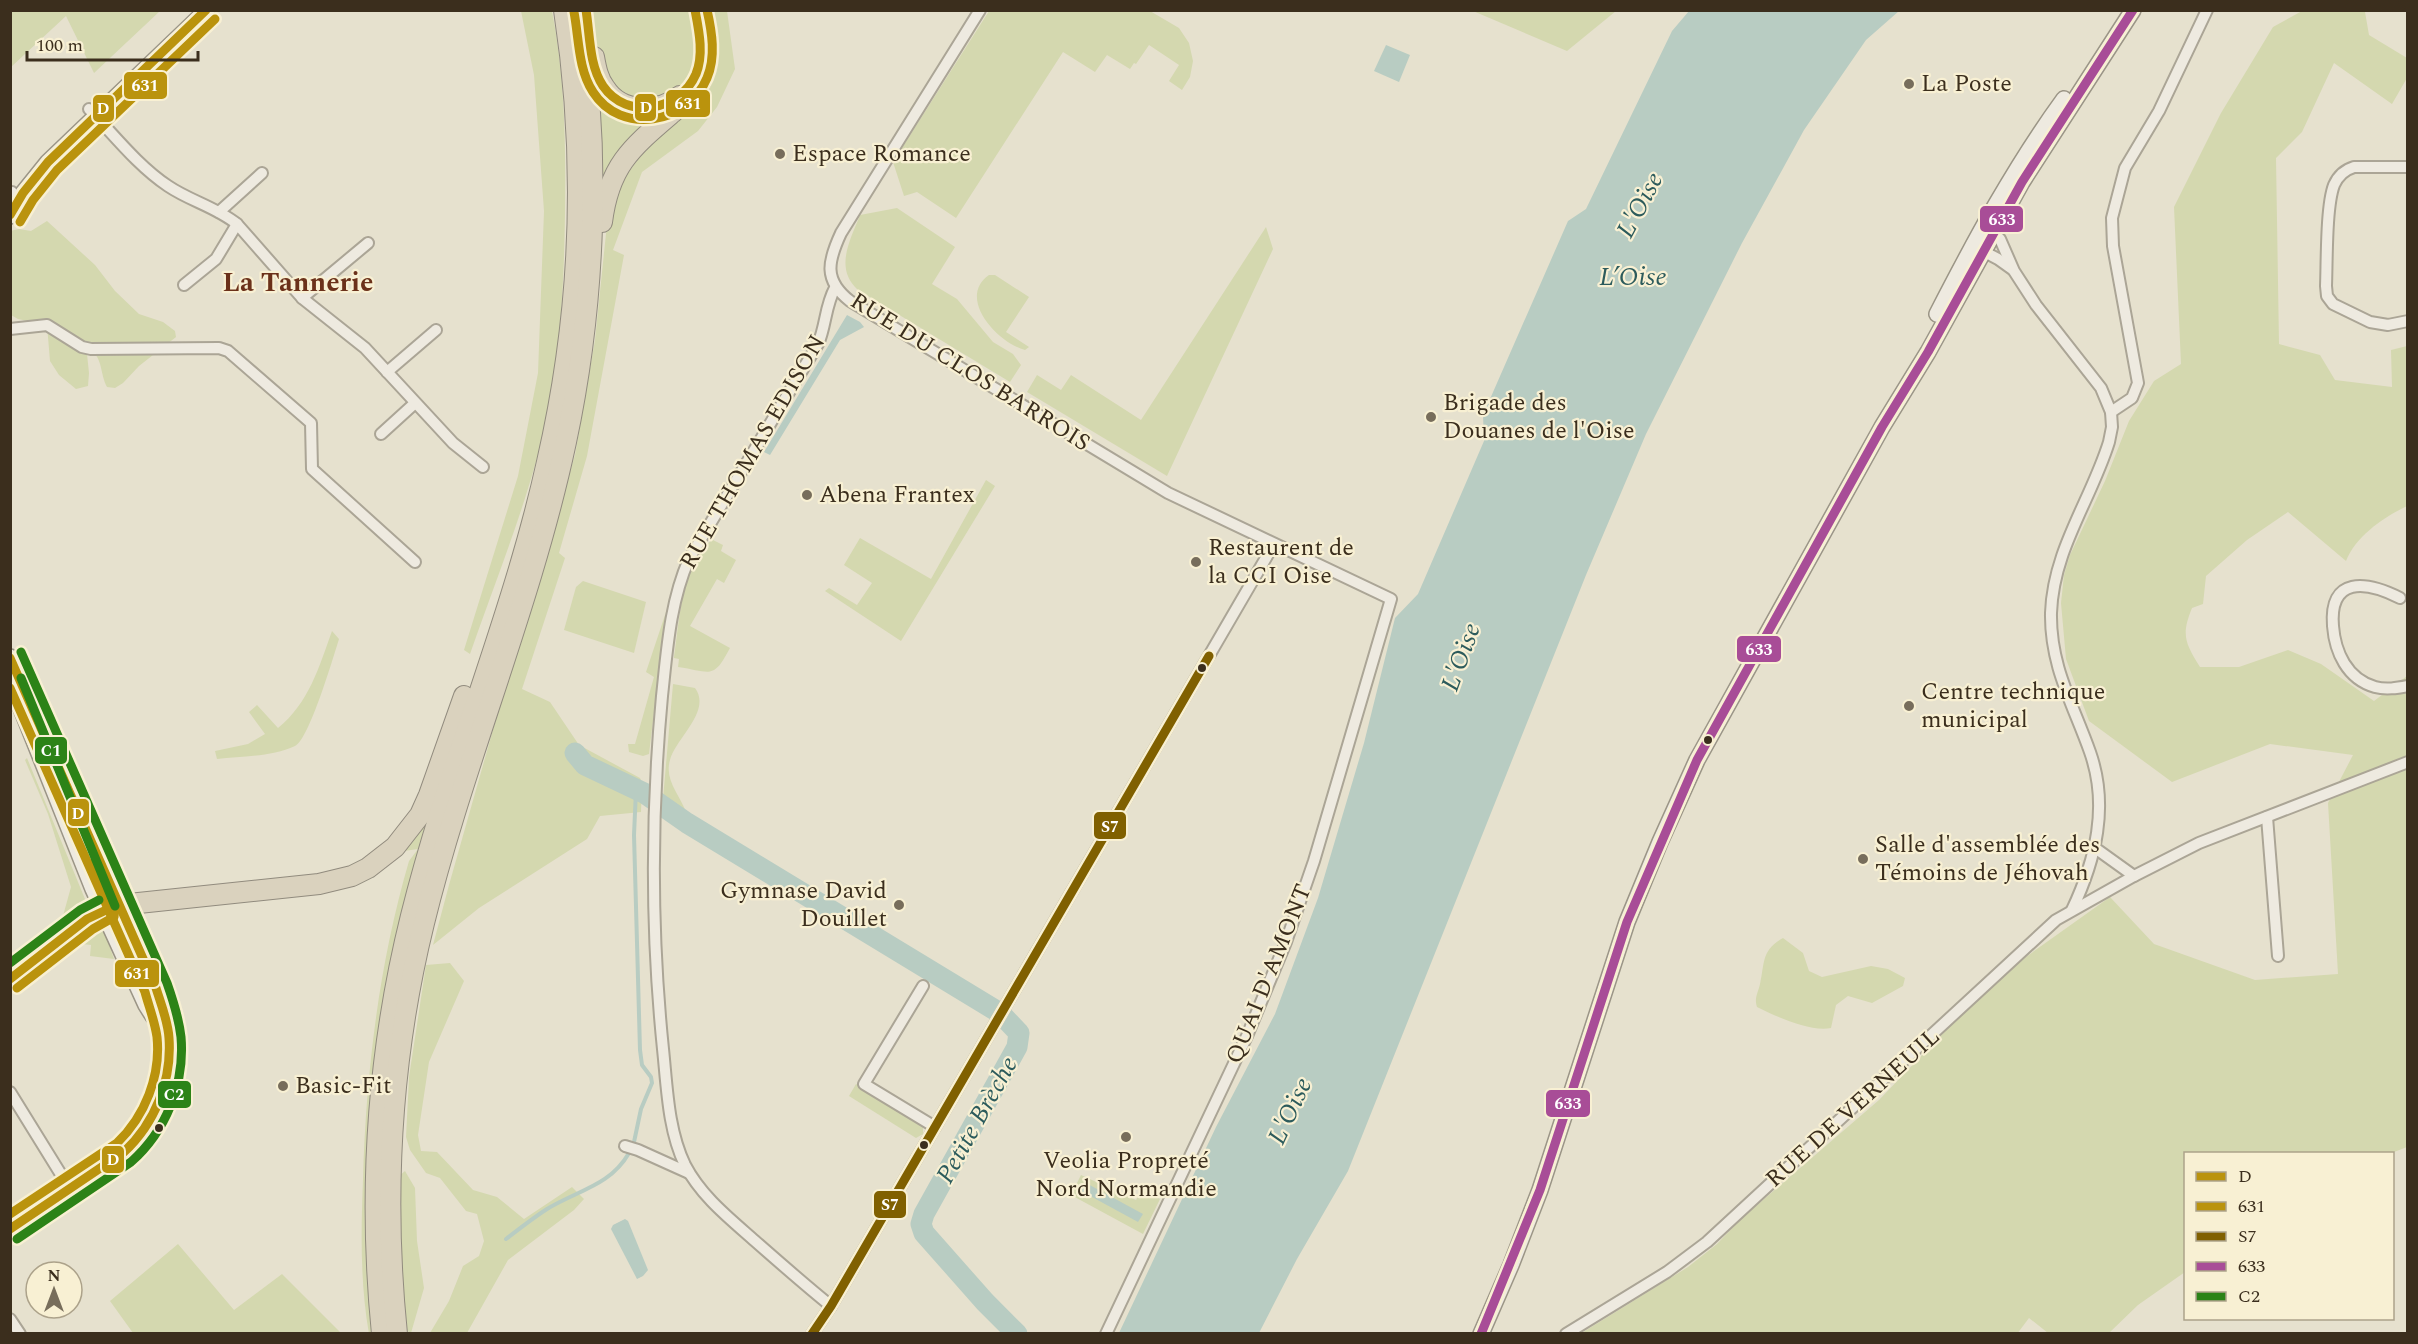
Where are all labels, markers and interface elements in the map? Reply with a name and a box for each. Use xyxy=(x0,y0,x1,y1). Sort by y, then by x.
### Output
scale bar xyxy=(27,24,198,62)
text: 100 m xyxy=(36,32,83,59)
place label: La Poste xyxy=(1921,66,2012,102)
line badge: 631 xyxy=(123,71,168,100)
text: 631 xyxy=(132,74,158,98)
marker: La Poste xyxy=(1902,77,1916,91)
line badge: 631 xyxy=(665,89,711,118)
text: 631 xyxy=(675,92,701,116)
line badge: D xyxy=(634,93,657,122)
line badge: D xyxy=(92,94,115,123)
text: D xyxy=(640,96,653,120)
text: D xyxy=(97,97,110,121)
place label: Espace Romance xyxy=(792,136,971,172)
marker: Espace Romance xyxy=(773,147,787,161)
water label: L'Oise xyxy=(1606,165,1674,245)
line badge: 633 xyxy=(1979,205,2024,233)
text: 633 xyxy=(1989,208,2015,232)
water label: L’Oise xyxy=(1599,257,1667,297)
district label: La Tannerie xyxy=(223,262,373,304)
street label: RUE DU CLOS BARROIS xyxy=(843,283,1097,461)
street label: RUE THOMAS EDISON xyxy=(671,328,835,576)
place label: Brigade des Douanes de l'Oise xyxy=(1443,385,1635,449)
marker: Brigade des Douanes de l'Oise xyxy=(1424,410,1438,424)
place label: Abena Frantex xyxy=(819,477,975,513)
marker: Abena Frantex xyxy=(800,488,814,502)
place label: Restaurent de la CCI Oise xyxy=(1208,530,1354,594)
marker: Restaurent de la CCI Oise xyxy=(1189,555,1203,569)
water label: L'Oise xyxy=(1430,617,1492,697)
line badge: 633 xyxy=(1736,635,1782,663)
text: 633 xyxy=(1746,638,1772,662)
unlabelled marker xyxy=(1196,662,1208,674)
place label: Centre technique municipal xyxy=(1921,674,2105,738)
marker: Centre technique municipal xyxy=(1902,699,1916,713)
unlabelled marker xyxy=(1702,734,1714,746)
line badge: C1 xyxy=(34,736,68,765)
text: C1 xyxy=(41,739,61,763)
line badge: D xyxy=(67,798,90,827)
text: D xyxy=(72,802,85,826)
line badge: S7 xyxy=(1093,811,1127,840)
text: S7 xyxy=(1101,815,1119,839)
place label: Salle d'assemblée des Témoins de Jéhovah xyxy=(1875,827,2100,891)
marker: Salle d'assemblée des Témoins de Jéhovah xyxy=(1856,852,1870,866)
place label: Gymnase David Douillet xyxy=(720,873,887,937)
street label: QUAI D'AMONT xyxy=(1217,879,1321,1069)
marker: Gymnase David Douillet xyxy=(892,898,906,912)
line badge: 631 xyxy=(114,959,160,988)
text: 631 xyxy=(124,962,150,986)
street label: RUE DE VERNEUIL xyxy=(1758,1020,1948,1196)
water label: Petite Brèche xyxy=(925,1049,1029,1191)
place label: Basic-Fit xyxy=(295,1068,391,1104)
water label: L'Oise xyxy=(1257,1071,1323,1151)
marker: Basic-Fit xyxy=(276,1079,290,1093)
line badge: C2 xyxy=(157,1080,192,1109)
text: C2 xyxy=(164,1083,184,1107)
line badge: 633 xyxy=(1545,1089,1591,1118)
text: 633 xyxy=(1555,1092,1581,1116)
unlabelled marker xyxy=(153,1122,165,1134)
marker: Veolia Propreté Nord Normandie xyxy=(1119,1130,1133,1144)
unlabelled marker xyxy=(918,1139,930,1151)
place label: Veolia Propreté Nord Normandie xyxy=(1035,1143,1217,1207)
line badge: D xyxy=(101,1145,125,1174)
text: D xyxy=(107,1148,120,1172)
legend xyxy=(2184,1152,2394,1320)
text: D xyxy=(2238,1163,2252,1190)
line badge: S7 xyxy=(873,1190,907,1219)
text: S7 xyxy=(881,1193,899,1217)
text: 631 xyxy=(2238,1193,2265,1220)
text: S7 xyxy=(2238,1223,2257,1250)
text: 633 xyxy=(2238,1253,2265,1280)
north arrow xyxy=(24,1260,84,1320)
text: N xyxy=(47,1264,61,1288)
text: C2 xyxy=(2238,1283,2260,1310)

